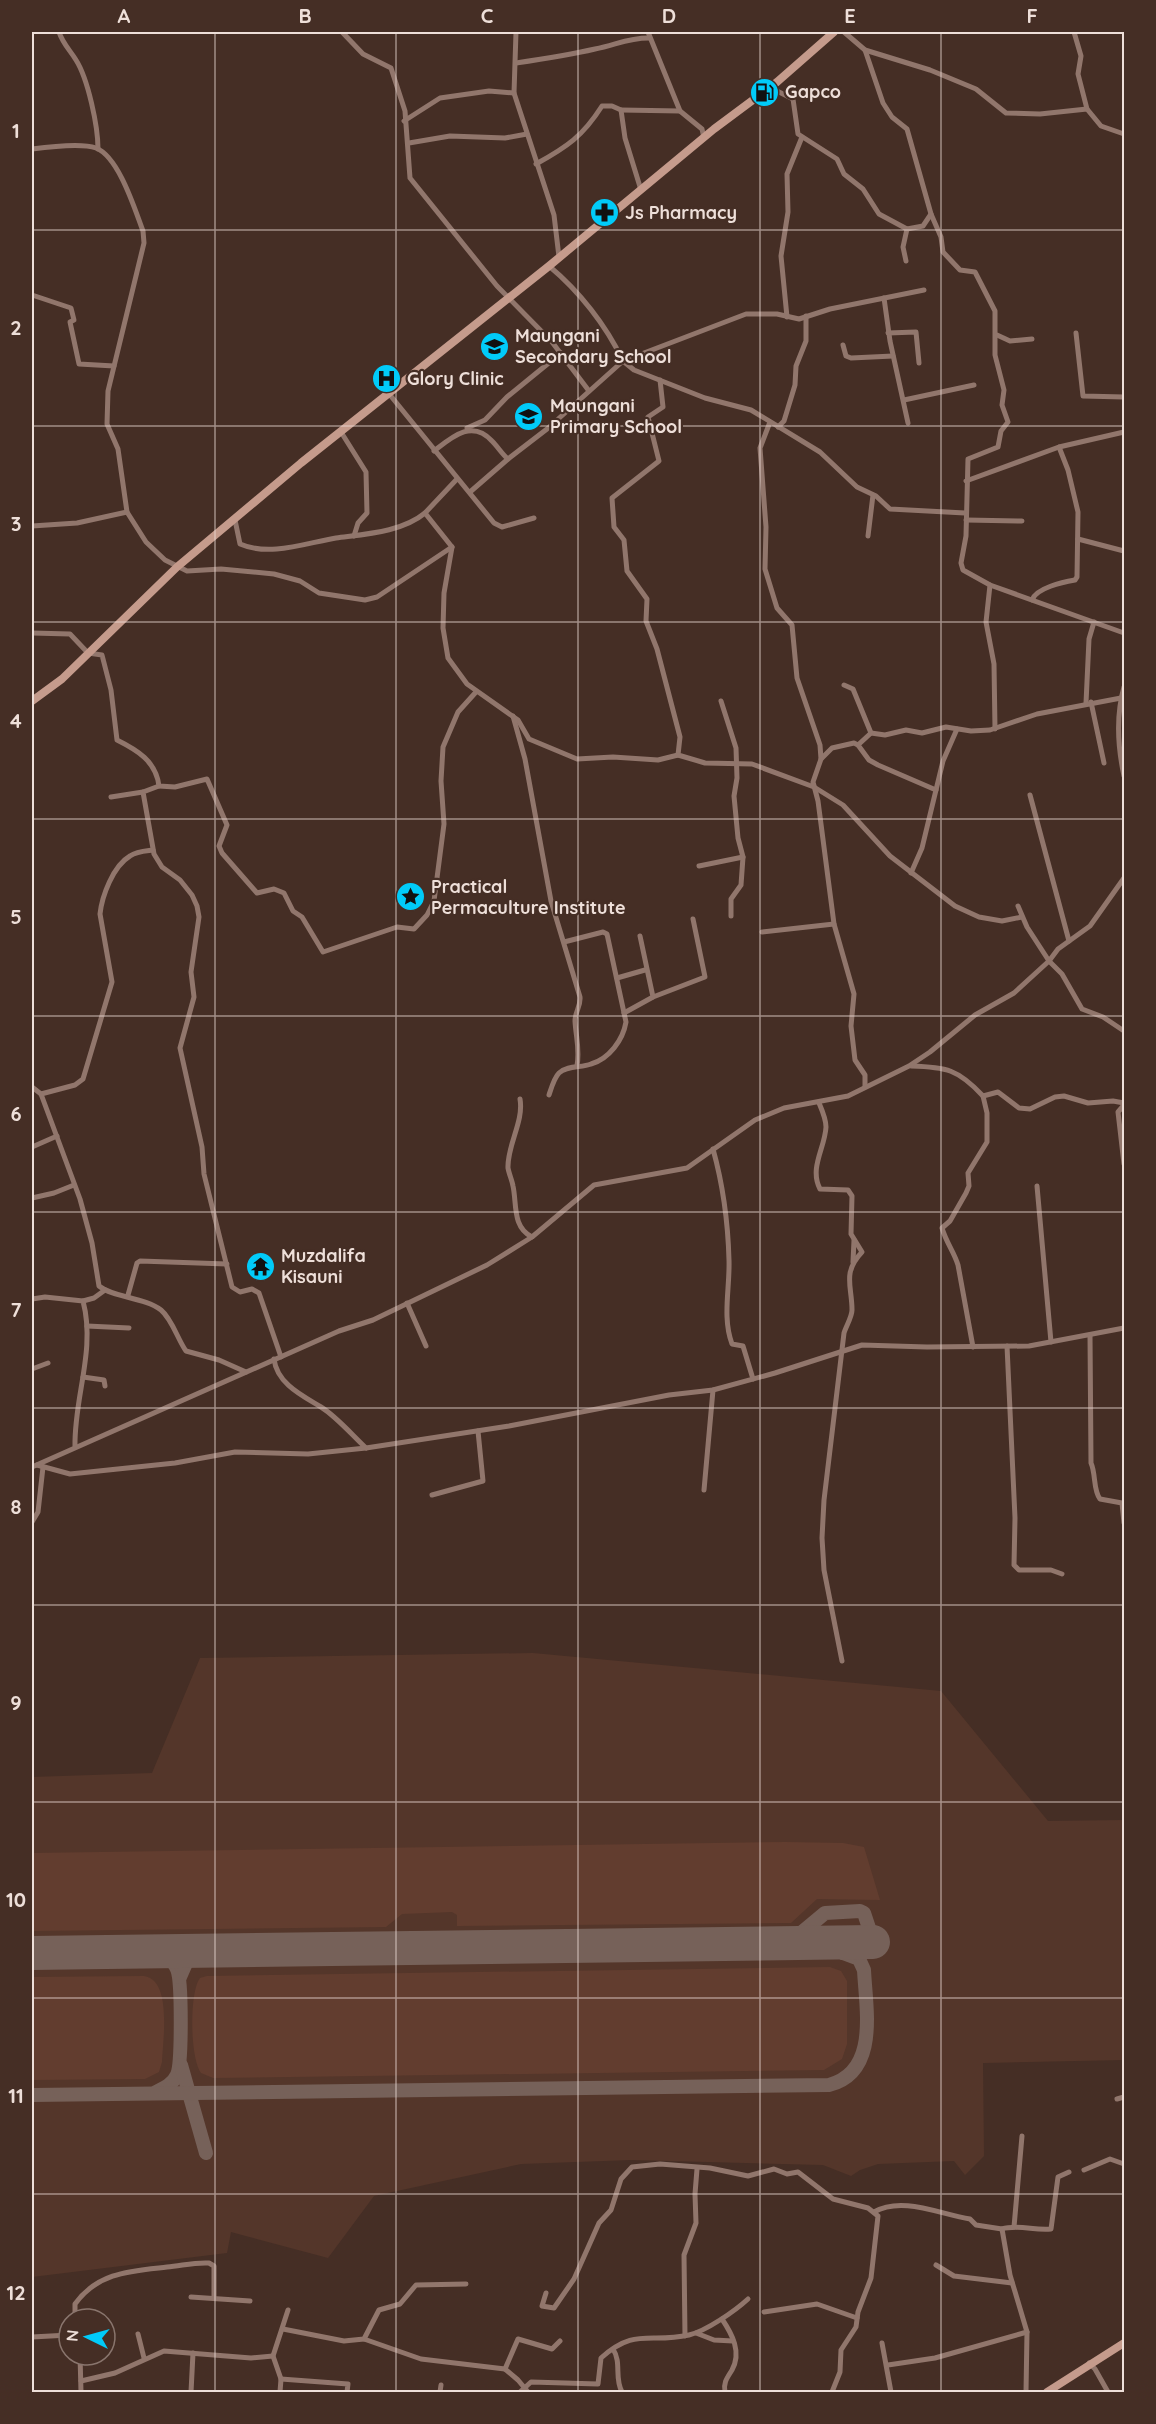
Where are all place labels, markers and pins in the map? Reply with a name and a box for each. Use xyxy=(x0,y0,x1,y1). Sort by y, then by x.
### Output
fuel station icon: Gapco xyxy=(748,76,780,108)
place label: Gapco xyxy=(785,80,841,103)
pharmacy icon: Js Pharmacy xyxy=(588,197,620,229)
place label: Js Pharmacy xyxy=(625,201,737,224)
place label: Maungani Secondary School xyxy=(515,324,672,368)
school or university icon: Maungani Secondary School xyxy=(478,330,510,362)
hospital icon: Glory Clinic xyxy=(370,363,402,395)
place label: Glory Clinic xyxy=(407,367,504,390)
place label: Maungani Primary School xyxy=(550,394,682,438)
school or university icon: Maungani Primary School xyxy=(513,400,545,432)
place label: Practical Permaculture Institute xyxy=(431,875,626,919)
place icon: Practical Permaculture Institute xyxy=(394,881,426,913)
place label: Muzdalifa Kisauni xyxy=(281,1244,366,1288)
temple icon: Muzdalifa Kisauni xyxy=(244,1250,276,1282)

